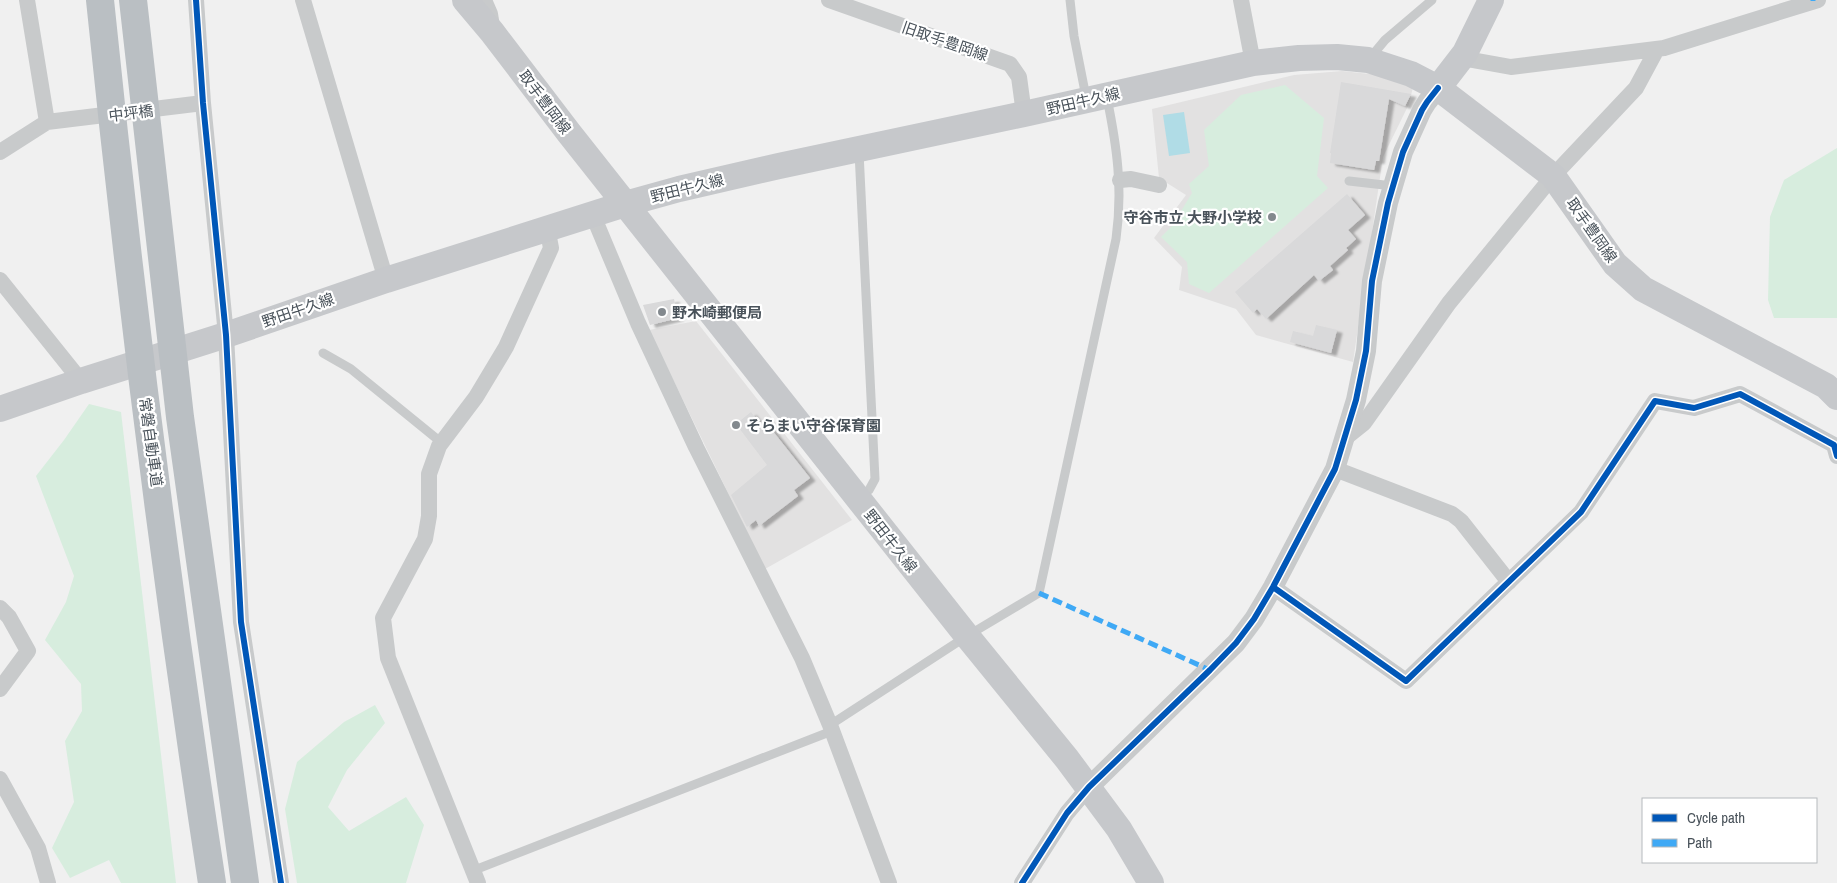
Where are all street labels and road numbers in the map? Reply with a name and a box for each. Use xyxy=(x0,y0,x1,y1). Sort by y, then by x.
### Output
street label: 旧取手豊岡線 xyxy=(899,16,991,66)
street label: 取手豊岡線 xyxy=(514,66,576,138)
street label: 野田牛久線 xyxy=(1044,82,1122,120)
street label: 中坪橋 xyxy=(107,100,155,126)
street label: 野田牛久線 xyxy=(648,169,726,207)
street label: 取手豊岡線 xyxy=(1562,193,1622,267)
street label: 野田牛久線 xyxy=(259,288,337,332)
street label: 常磐自動車道 xyxy=(134,396,168,488)
street label: 野田牛久線 xyxy=(860,505,922,577)

